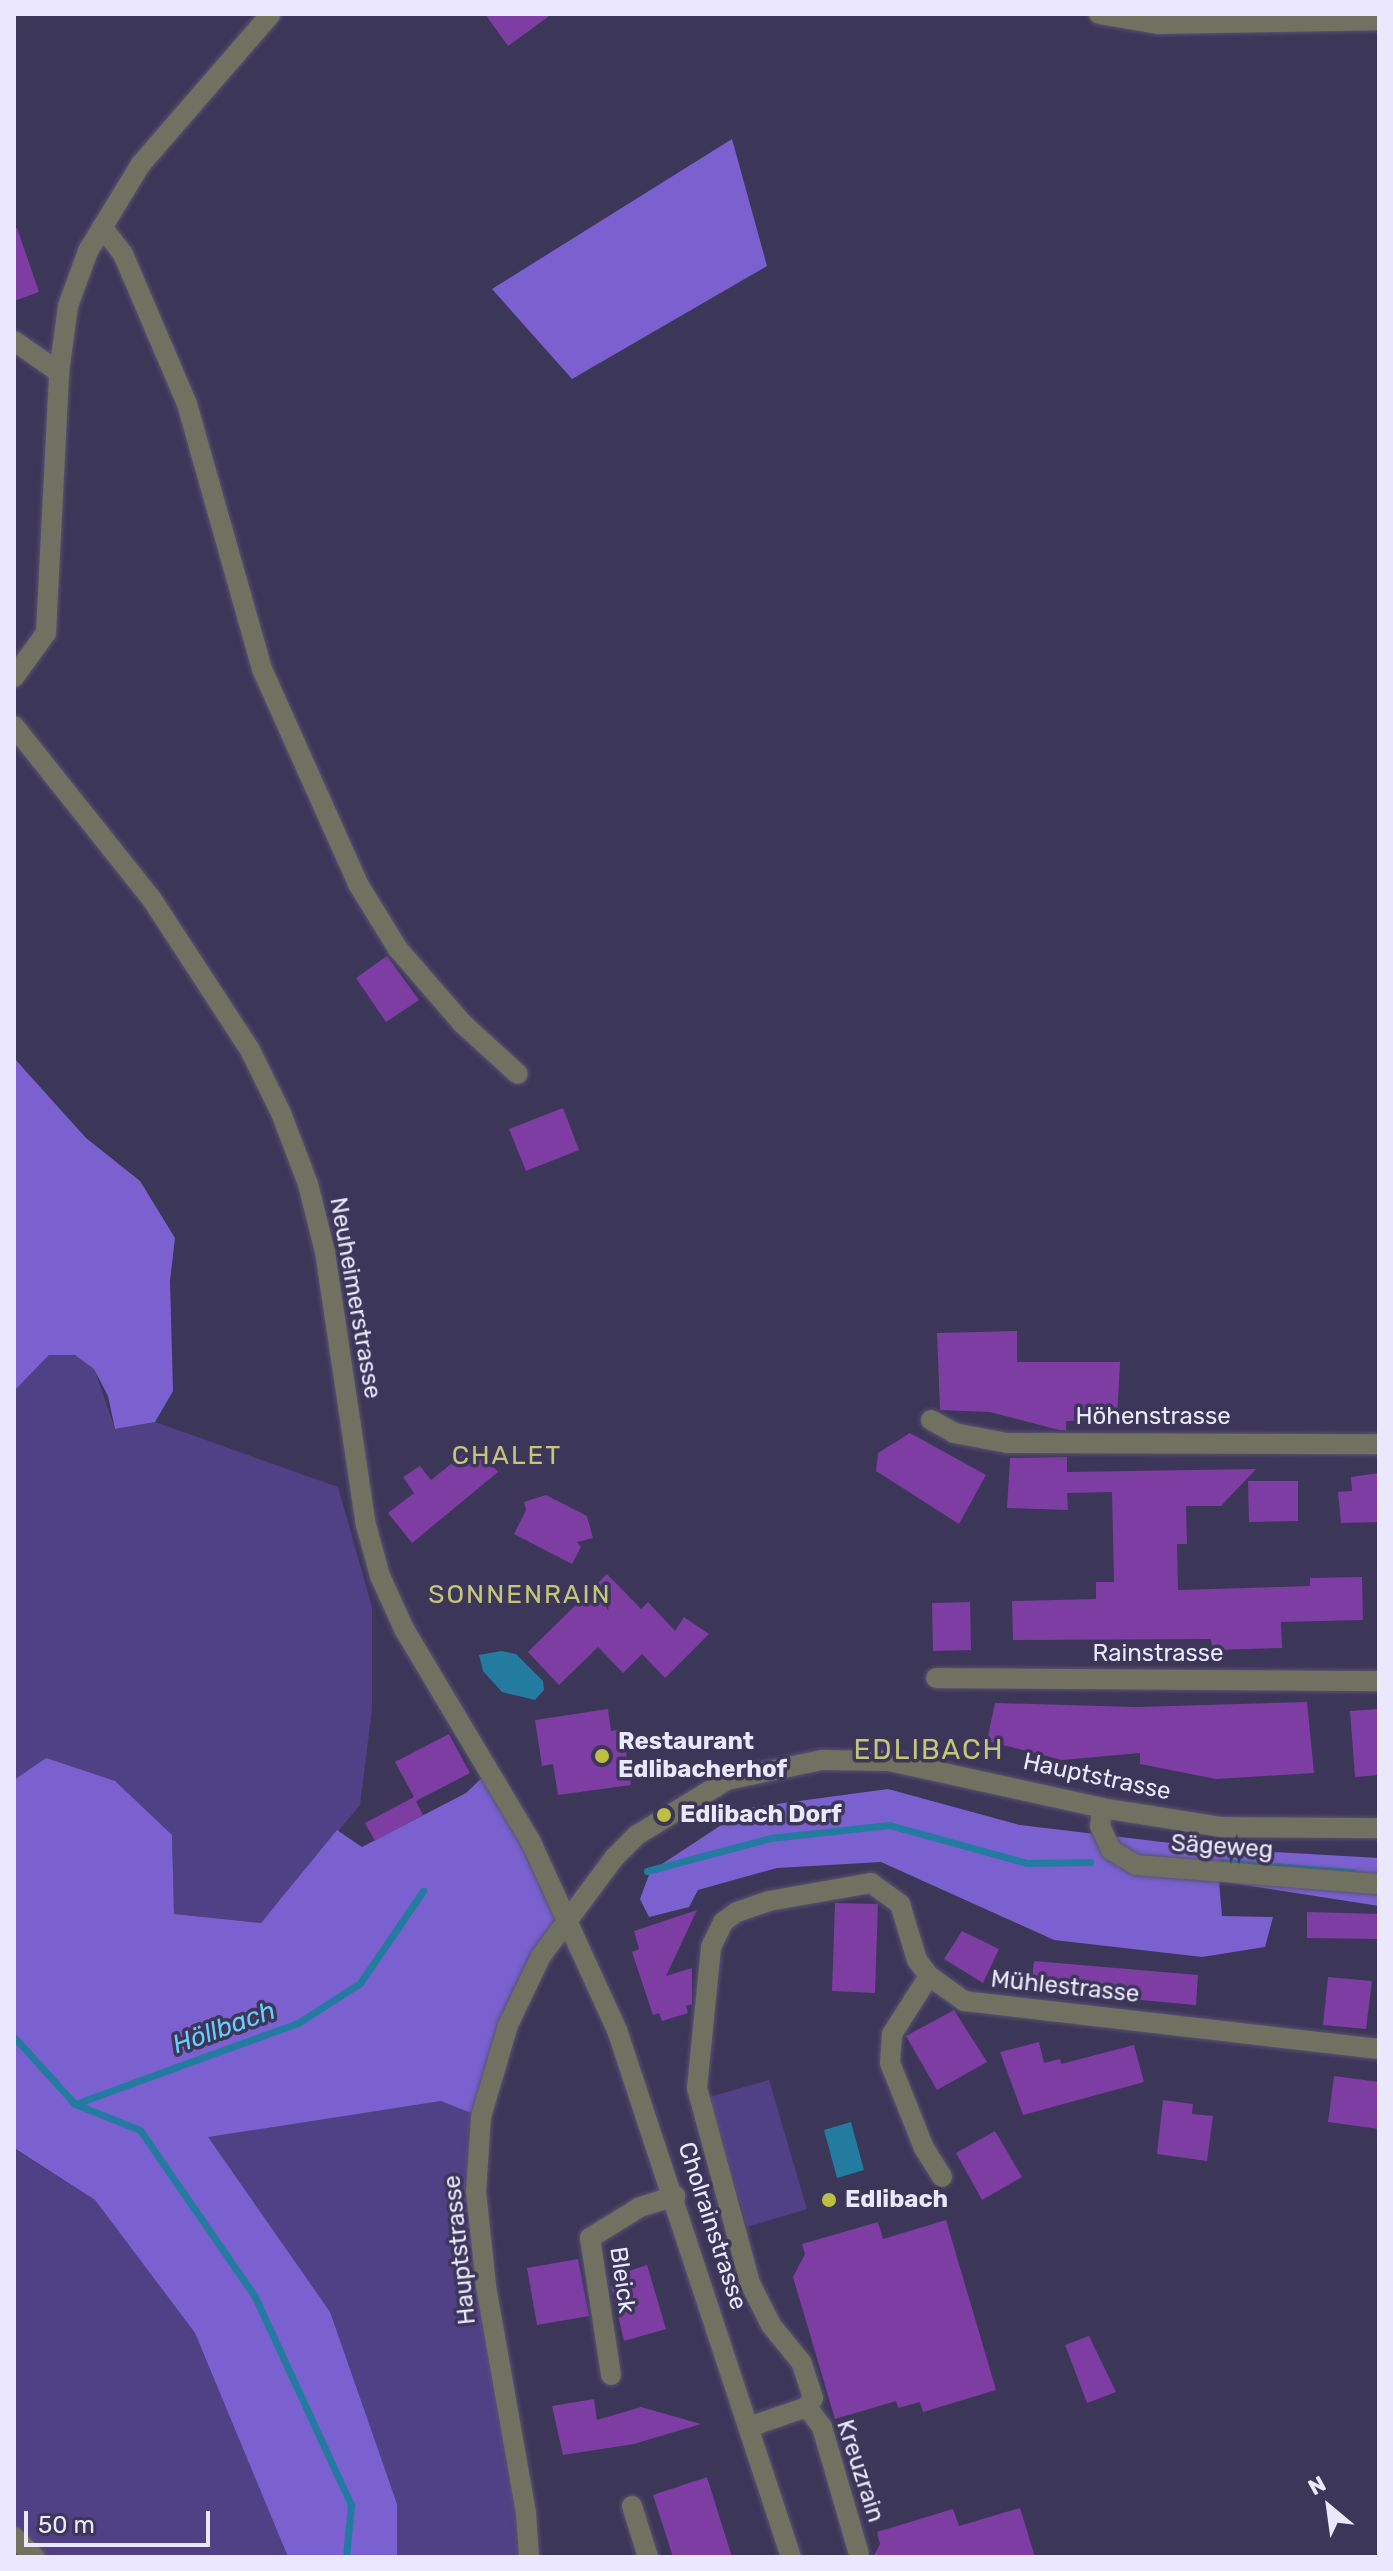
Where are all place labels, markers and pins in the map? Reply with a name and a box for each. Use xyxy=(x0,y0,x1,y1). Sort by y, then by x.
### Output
place label: Restaurant Edlibacherhof xyxy=(618,1728,787,1784)
marker: Restaurant Edlibacherhof xyxy=(593,1747,611,1765)
place label: Edlibach Dorf xyxy=(680,1801,842,1829)
marker: Edlibach Dorf xyxy=(655,1806,673,1824)
place label: Edlibach xyxy=(845,2186,948,2214)
marker: Edlibach xyxy=(820,2191,838,2209)

